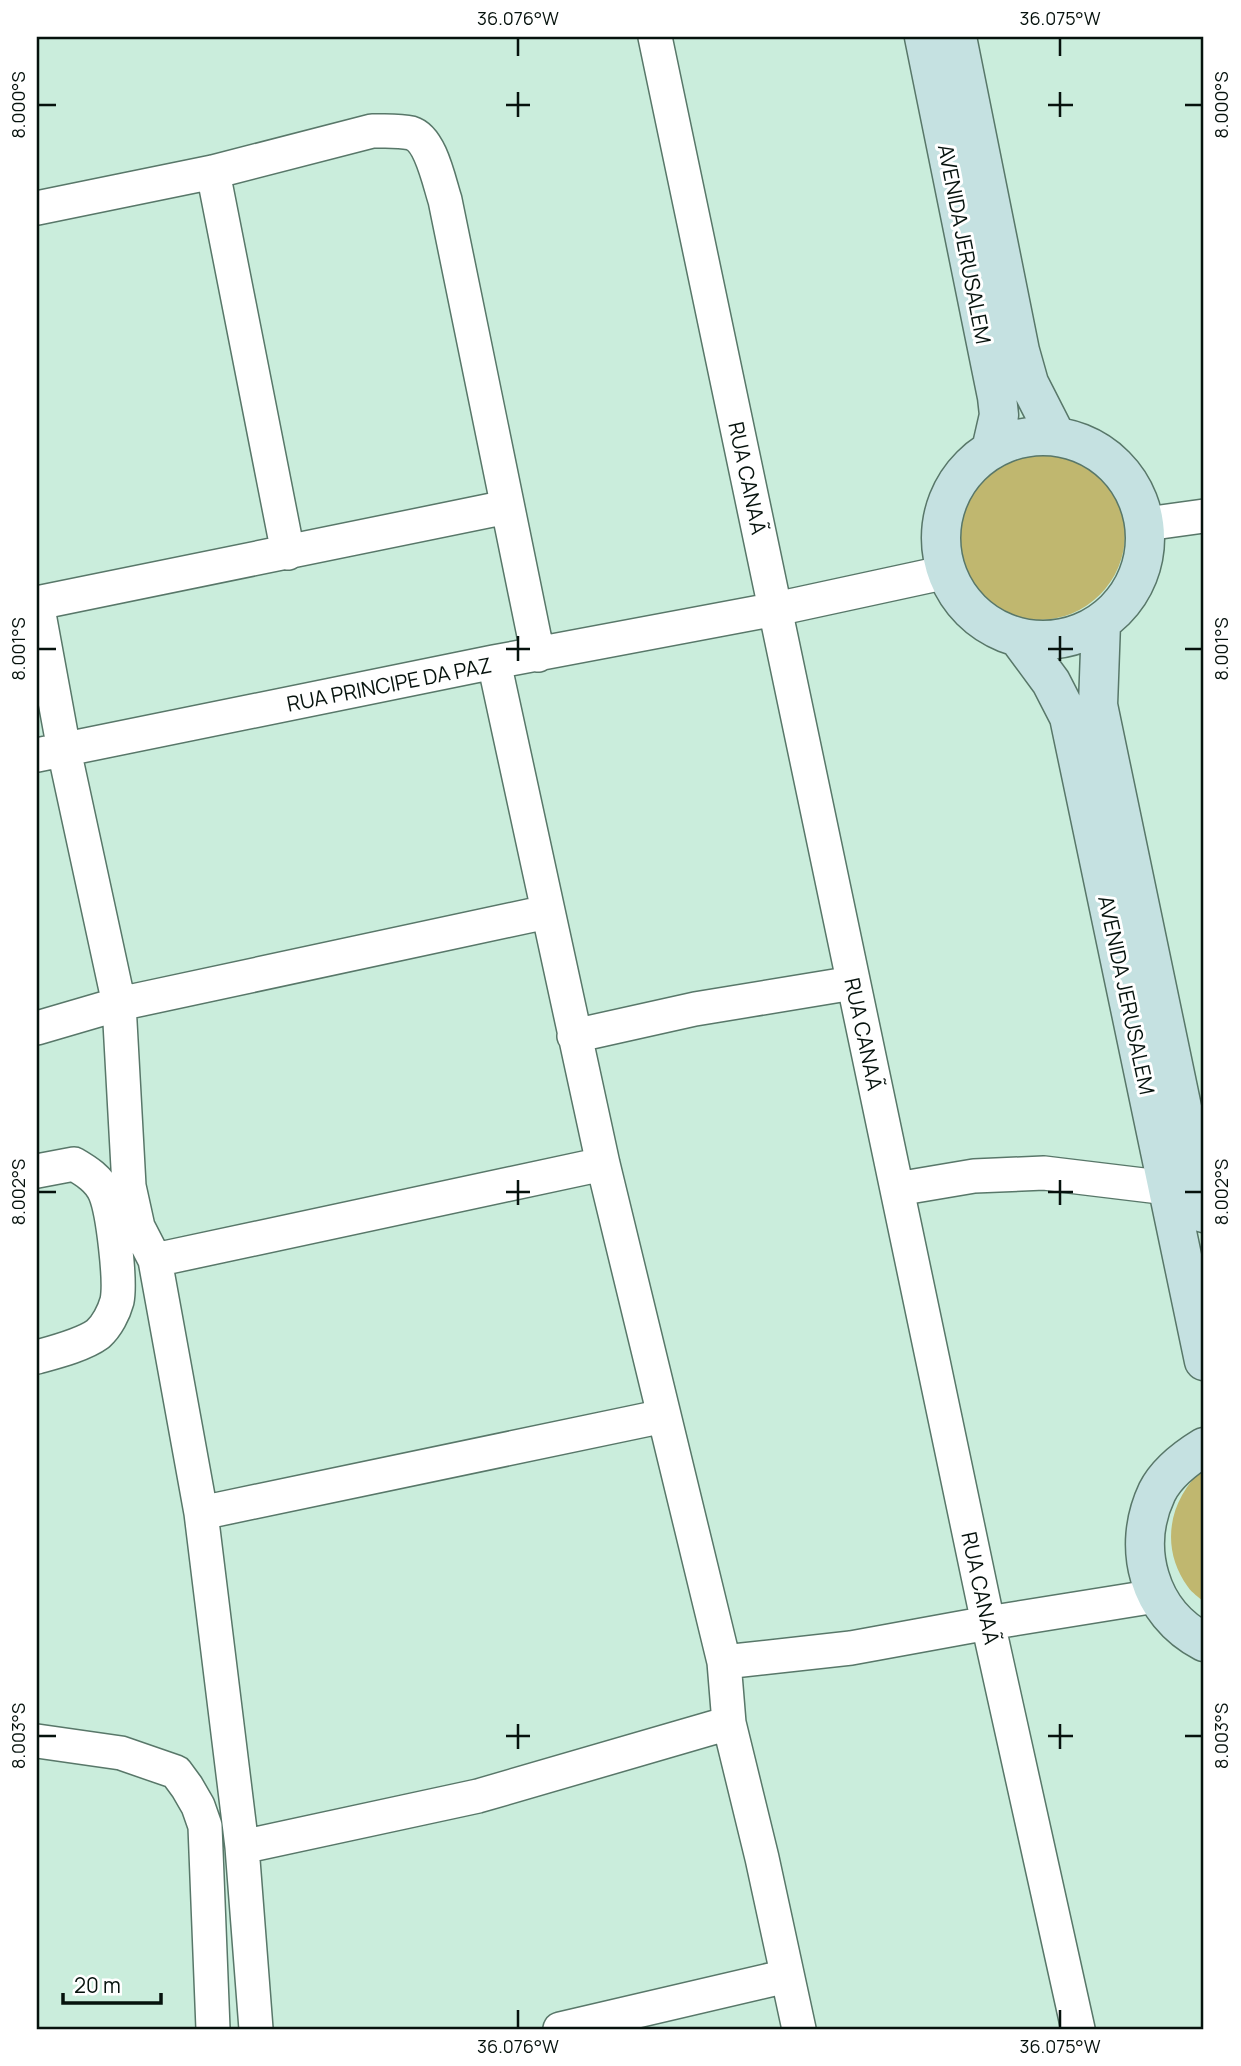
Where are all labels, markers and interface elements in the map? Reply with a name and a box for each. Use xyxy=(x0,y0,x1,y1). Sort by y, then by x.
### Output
text: 36.076°W xyxy=(477,6,559,30)
text: 36.075°W xyxy=(1019,6,1101,30)
text: 8.000°S xyxy=(6,71,30,139)
text: 8.000°S xyxy=(1209,71,1233,139)
street label: AVENIDA JERUSALEM xyxy=(932,142,998,346)
street label: RUA CANAÃ xyxy=(722,419,774,537)
text: 8.001°S xyxy=(6,617,30,681)
text: 8.001°S xyxy=(1209,617,1233,681)
street label: RUA PRINCIPE DA PAZ xyxy=(284,650,494,718)
street label: AVENIDA JERUSALEM xyxy=(1092,893,1162,1097)
street label: RUA CANAÃ xyxy=(838,975,890,1093)
text: 8.002°S xyxy=(6,1159,30,1225)
text: 8.002°S xyxy=(1209,1159,1233,1225)
street label: RUA CANAÃ xyxy=(955,1529,1007,1647)
text: 8.003°S xyxy=(6,1703,30,1769)
text: 8.003°S xyxy=(1209,1703,1233,1769)
scale bar xyxy=(63,1961,161,2005)
text: 20 m xyxy=(74,1971,121,1999)
text: 36.076°W xyxy=(477,2034,559,2058)
text: 36.075°W xyxy=(1019,2034,1101,2058)

